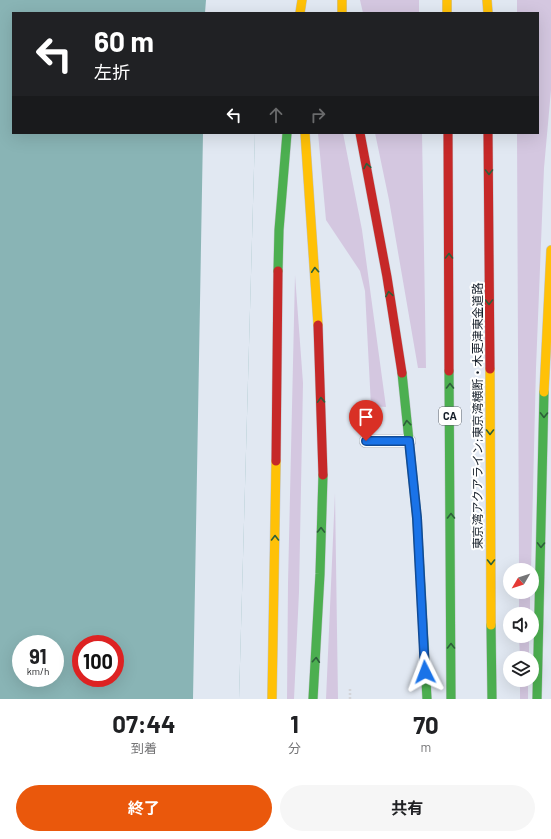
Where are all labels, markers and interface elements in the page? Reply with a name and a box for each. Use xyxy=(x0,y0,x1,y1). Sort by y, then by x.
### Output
text: 60 m xyxy=(94,24,154,58)
icon: left xyxy=(28,28,80,80)
text: 左折 xyxy=(94,61,130,83)
icon: left xyxy=(223,104,245,126)
icon: ahead xyxy=(265,104,287,126)
icon: right xyxy=(307,104,329,126)
one-way arrow xyxy=(363,163,371,169)
one-way arrow xyxy=(484,169,493,175)
one-way arrow xyxy=(445,253,453,259)
one-way arrow xyxy=(310,267,319,273)
street label: 東京湾アクアライン;東京湾横断・木更津東金道路 xyxy=(470,282,484,550)
one-way arrow xyxy=(385,291,394,297)
one-way arrow xyxy=(485,299,493,305)
one-way arrow xyxy=(446,383,454,389)
one-way arrow xyxy=(316,397,325,403)
pin xyxy=(349,400,383,441)
icon: arrive xyxy=(355,406,377,428)
road number: CA xyxy=(439,407,461,425)
one-way arrow xyxy=(539,412,548,418)
one-way arrow xyxy=(403,420,412,426)
one-way arrow xyxy=(486,429,494,435)
one-way arrow xyxy=(447,513,455,519)
one-way arrow xyxy=(317,527,325,533)
one-way arrow xyxy=(271,535,279,541)
one-way arrow xyxy=(536,542,545,548)
one-way arrow xyxy=(487,559,495,565)
north arrow xyxy=(503,563,539,599)
map controls xyxy=(503,563,539,687)
button: sound xyxy=(503,607,539,643)
speed limit sign: 100 xyxy=(72,635,124,687)
one-way arrow xyxy=(447,643,455,649)
text: 91 xyxy=(29,644,47,668)
position arrow xyxy=(404,651,446,693)
button: layers xyxy=(503,651,539,687)
one-way arrow xyxy=(311,657,320,663)
text: km/h xyxy=(27,665,49,677)
text: 07:44 xyxy=(112,709,176,738)
text: 1 xyxy=(290,709,299,738)
text: 70 xyxy=(413,710,439,739)
text: m xyxy=(421,739,431,755)
text: 到着 xyxy=(131,740,157,756)
text: 分 xyxy=(288,740,301,756)
button: 終了 xyxy=(16,785,272,831)
button: 共有 xyxy=(280,785,535,831)

